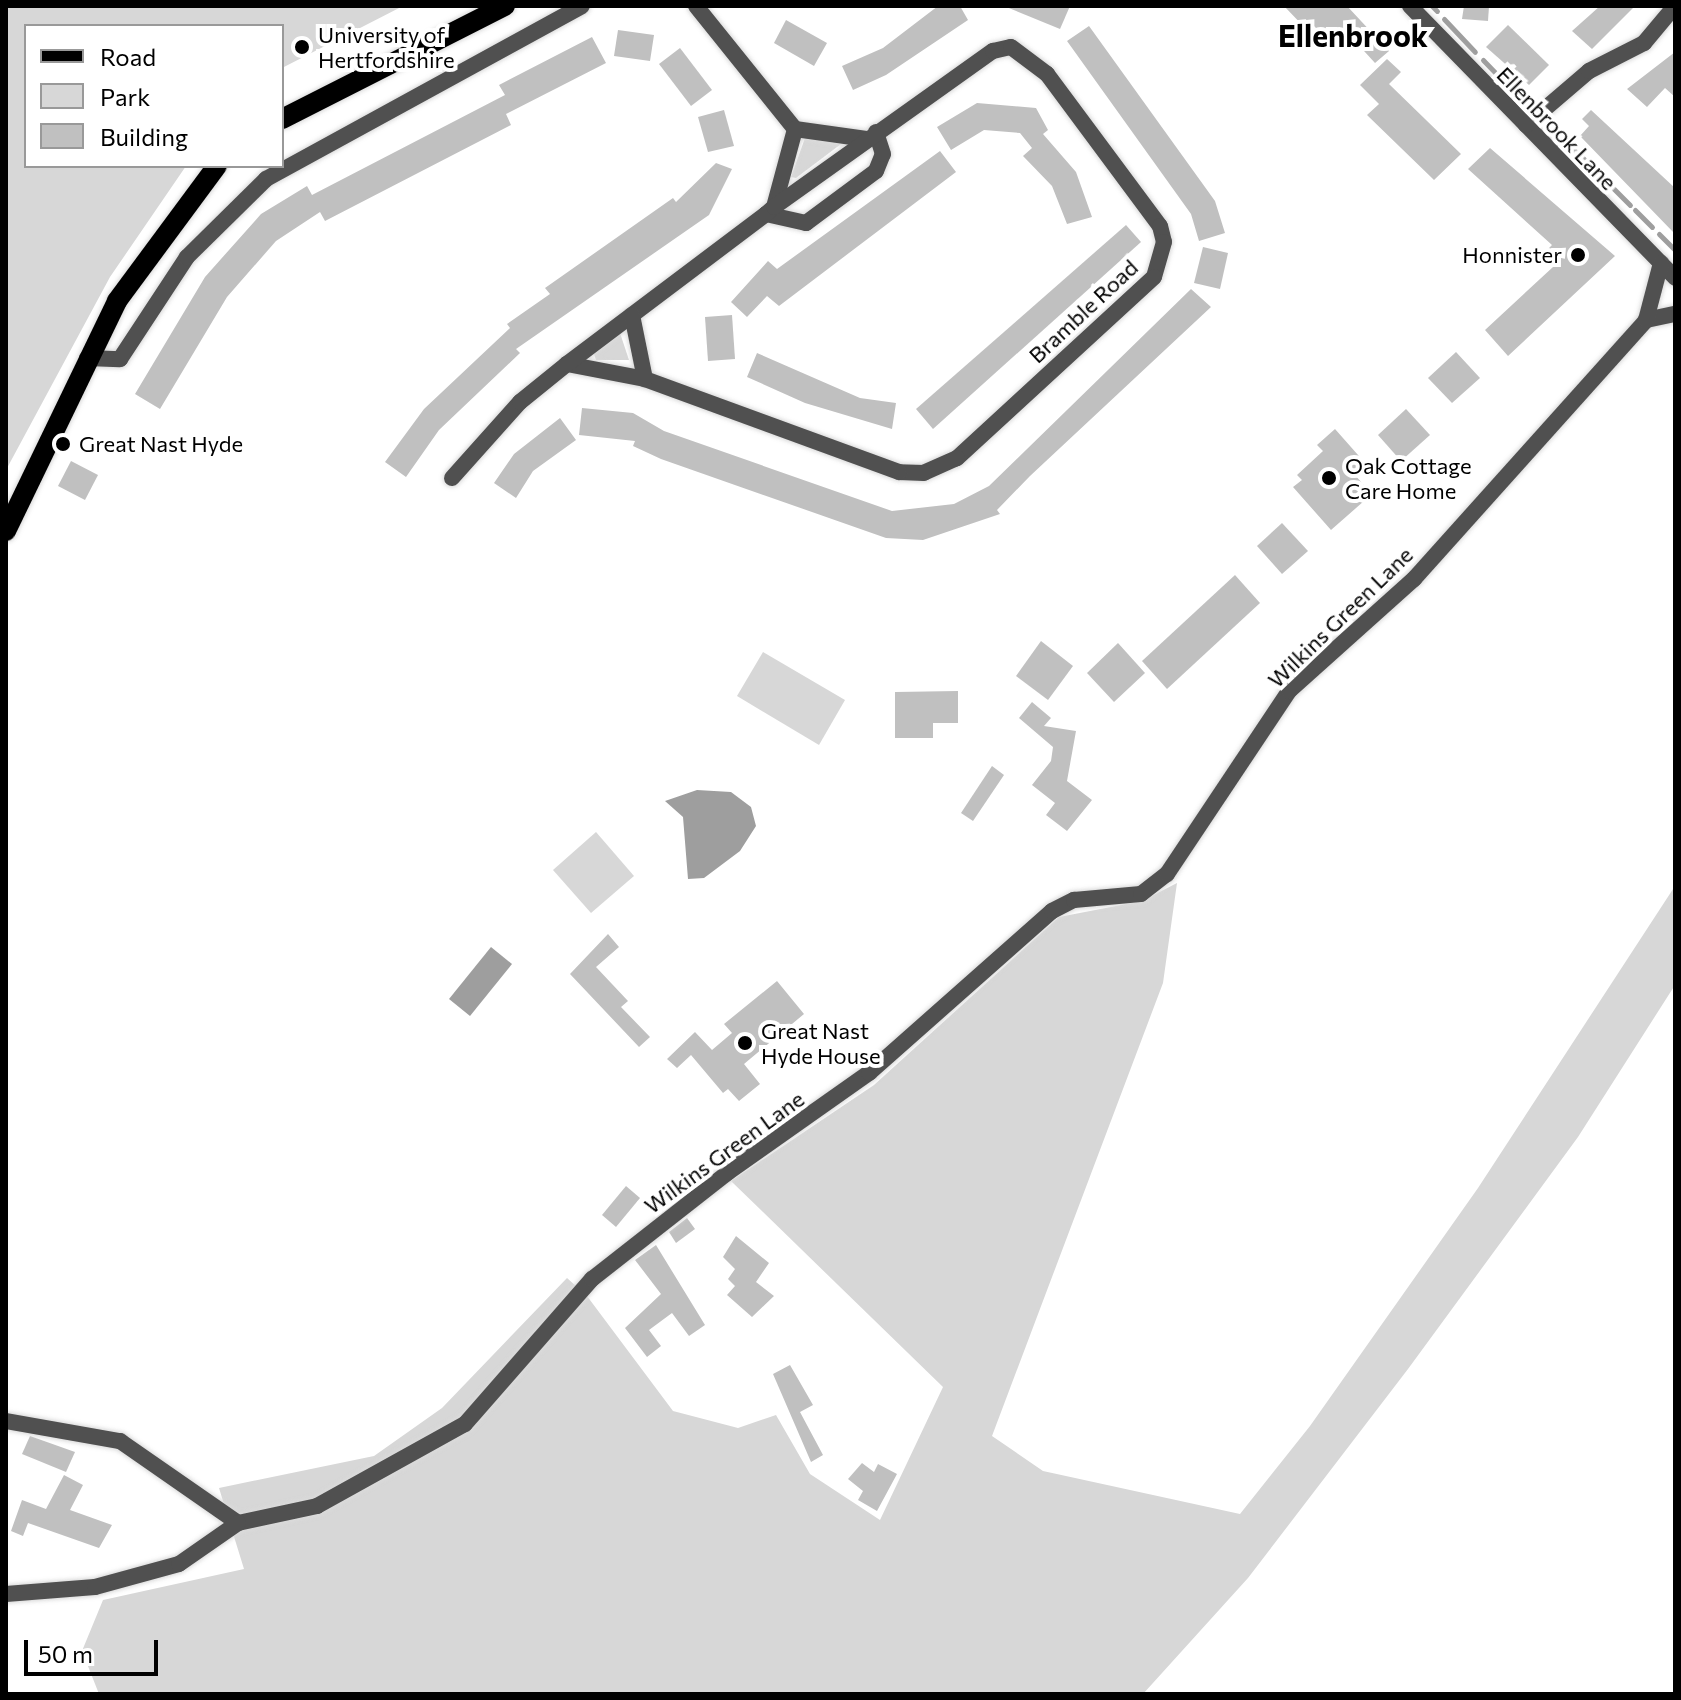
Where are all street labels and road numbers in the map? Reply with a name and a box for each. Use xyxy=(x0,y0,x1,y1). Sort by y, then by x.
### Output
street label: Ellenbrook Lane xyxy=(1492,61,1622,195)
street label: Bramble Road xyxy=(1023,254,1143,368)
street label: Wilkins Green Lane xyxy=(1262,541,1418,693)
street label: Wilkins Green Lane xyxy=(639,1085,809,1219)

